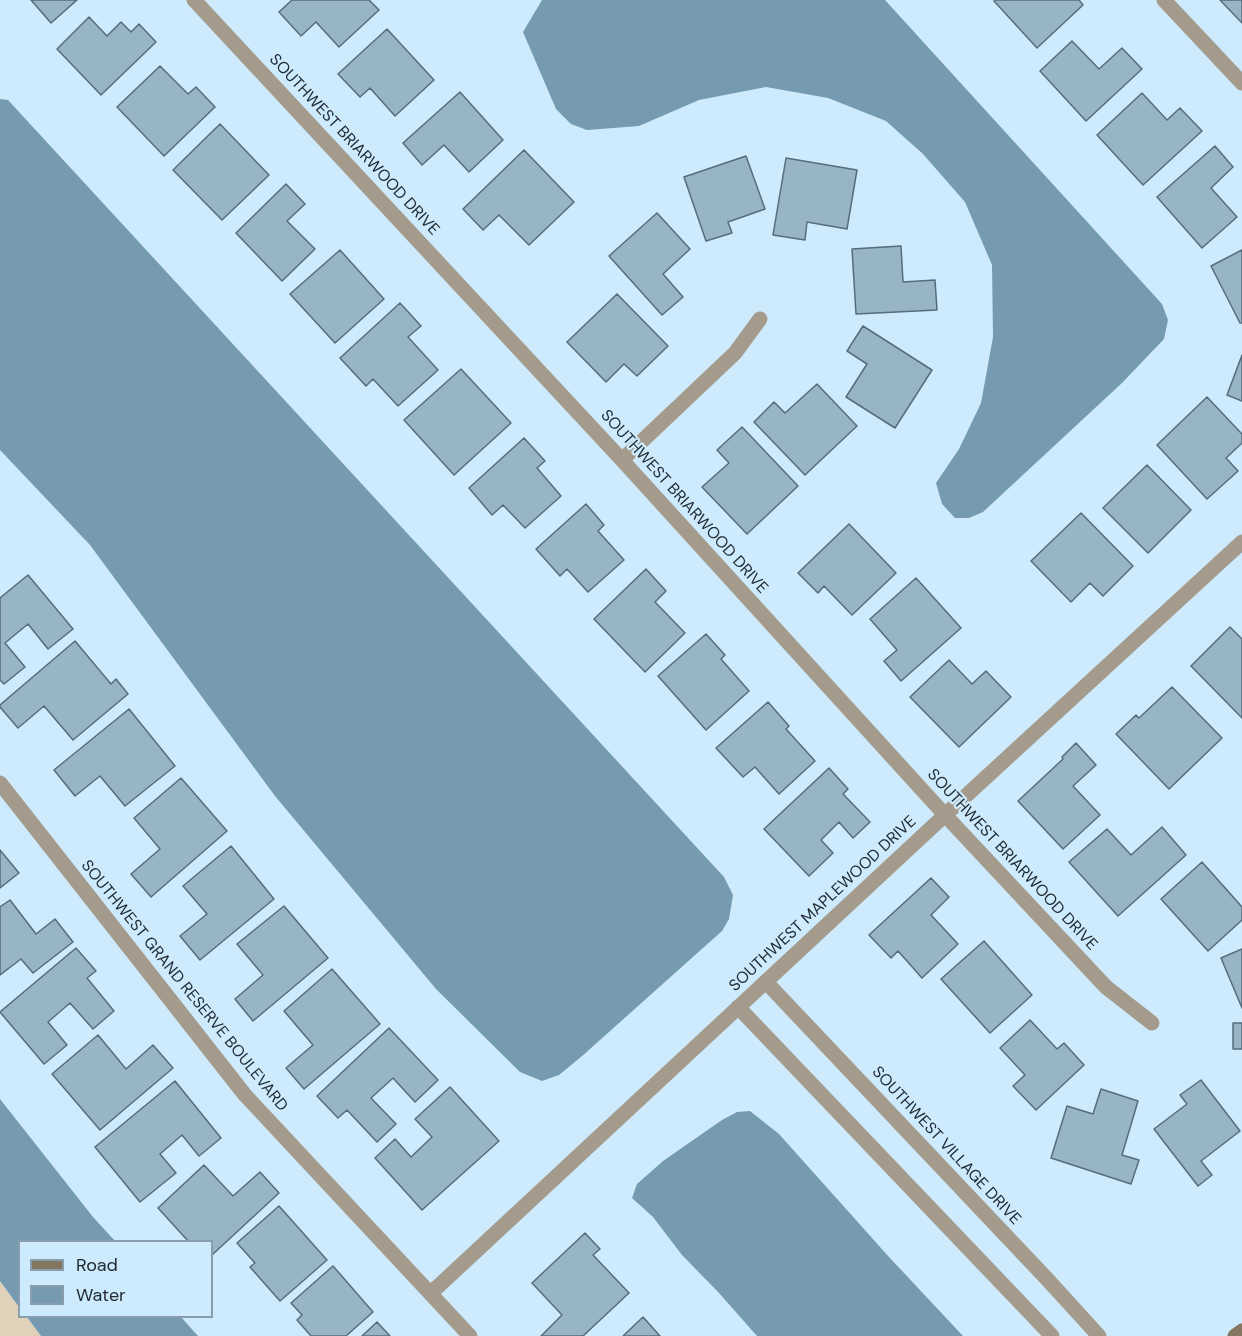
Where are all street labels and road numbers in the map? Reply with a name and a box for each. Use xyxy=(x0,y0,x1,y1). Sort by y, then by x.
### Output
street label: SOUTHWEST BRIARWOOD DRIVE xyxy=(265,50,443,240)
street label: SOUTHWEST BRIARWOOD DRIVE xyxy=(596,406,772,598)
street label: SOUTHWEST BRIARWOOD DRIVE xyxy=(923,765,1101,955)
street label: SOUTHWEST MAPLEWOOD DRIVE xyxy=(725,812,921,996)
street label: SOUTHWEST GRAND RESERVE BOULEVARD xyxy=(77,857,291,1115)
street label: SOUTHWEST VILLAGE DRIVE xyxy=(868,1063,1024,1229)

